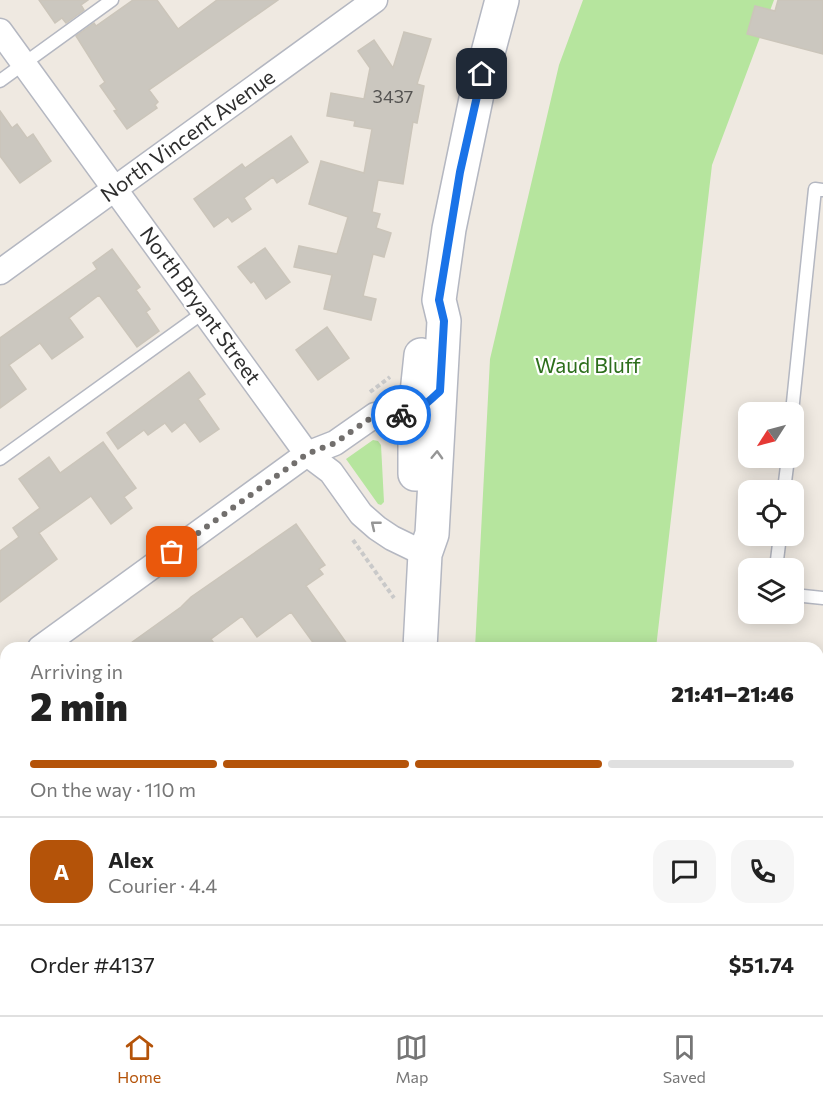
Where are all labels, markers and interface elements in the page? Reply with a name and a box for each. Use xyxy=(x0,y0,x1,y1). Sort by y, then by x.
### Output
pin xyxy=(456,48,507,99)
icon: home xyxy=(465,57,498,90)
street label: North Vincent Avenue xyxy=(95,63,279,206)
house number: 3437 xyxy=(373,85,413,107)
street label: North Bryant Street xyxy=(136,221,267,389)
park label: Waud Bluff xyxy=(535,352,642,377)
courier xyxy=(371,385,431,445)
icon: bike xyxy=(385,399,418,432)
north arrow xyxy=(738,402,804,468)
map controls xyxy=(738,402,804,624)
one-way arrow xyxy=(431,451,444,460)
button: locate xyxy=(738,480,804,546)
one-way arrow xyxy=(371,521,382,532)
pin xyxy=(146,526,197,577)
icon: bag xyxy=(155,535,188,568)
button: layers xyxy=(738,558,804,624)
text: Arriving in xyxy=(30,659,123,683)
text: 21:41–21:46 xyxy=(671,680,794,707)
text: 2 min xyxy=(30,681,128,729)
text: On the way · 110 m xyxy=(30,777,196,801)
button: chat xyxy=(653,840,716,903)
button: phone xyxy=(731,840,794,903)
text: Alex xyxy=(108,846,154,873)
text: A xyxy=(54,858,69,885)
text: Courier · 4.4 xyxy=(108,873,217,897)
text: Order #4137 xyxy=(30,951,155,978)
text: $51.74 xyxy=(729,951,794,978)
tab: Home xyxy=(117,1031,161,1086)
tab: Map xyxy=(395,1031,428,1086)
tab: Saved xyxy=(663,1031,706,1086)

